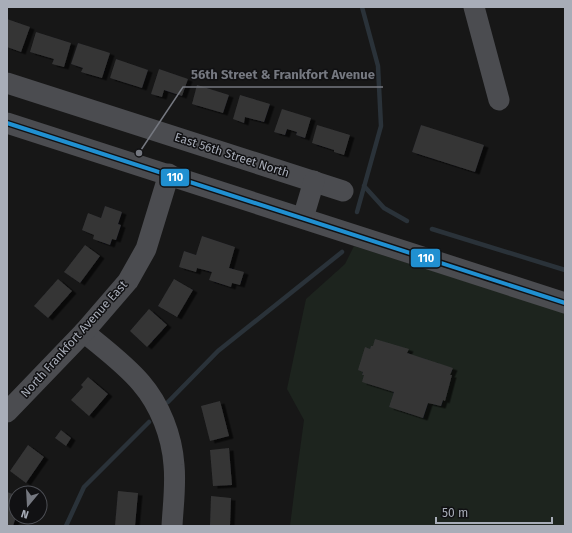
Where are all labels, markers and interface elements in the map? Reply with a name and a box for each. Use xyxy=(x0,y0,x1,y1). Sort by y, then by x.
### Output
callout: 56th Street & Frankfort Avenue xyxy=(183,62,383,87)
text: 56th Street & Frankfort Avenue xyxy=(191,67,375,82)
street label: East 56th Street North xyxy=(173,130,291,180)
line badge: 110 xyxy=(160,168,190,187)
text: 110 xyxy=(167,171,184,184)
line badge: 110 xyxy=(410,248,441,268)
text: 110 xyxy=(418,252,435,265)
street label: North Frankfort Avenue East xyxy=(18,277,131,400)
north arrow xyxy=(8,485,48,525)
scale bar xyxy=(436,499,552,525)
text: 50 m xyxy=(442,506,468,520)
text: N xyxy=(20,507,31,521)

